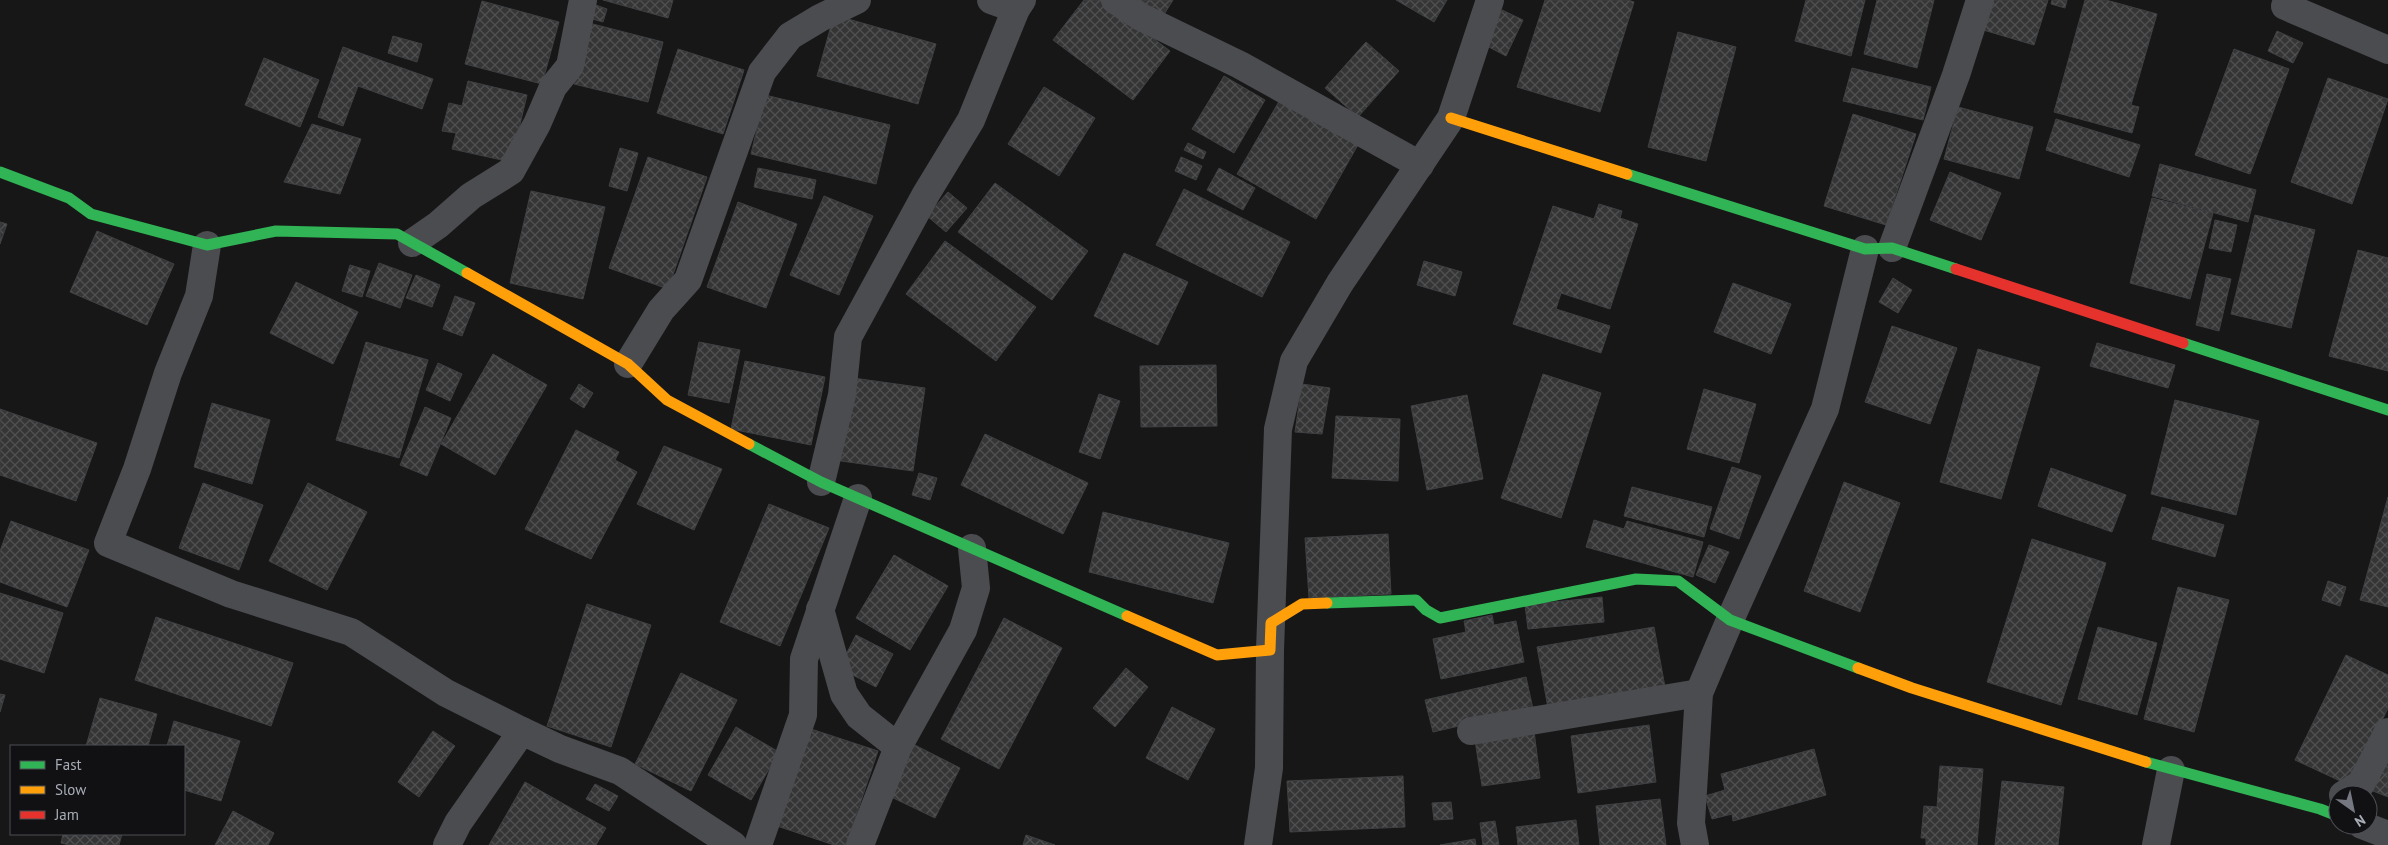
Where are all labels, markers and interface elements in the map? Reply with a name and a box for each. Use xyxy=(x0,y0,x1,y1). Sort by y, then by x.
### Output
legend xyxy=(10,745,185,835)
text: Fast xyxy=(55,755,82,774)
text: Slow xyxy=(55,780,86,799)
north arrow xyxy=(2328,785,2378,835)
text: Jam xyxy=(54,805,79,824)
text: N xyxy=(2351,811,2369,831)

